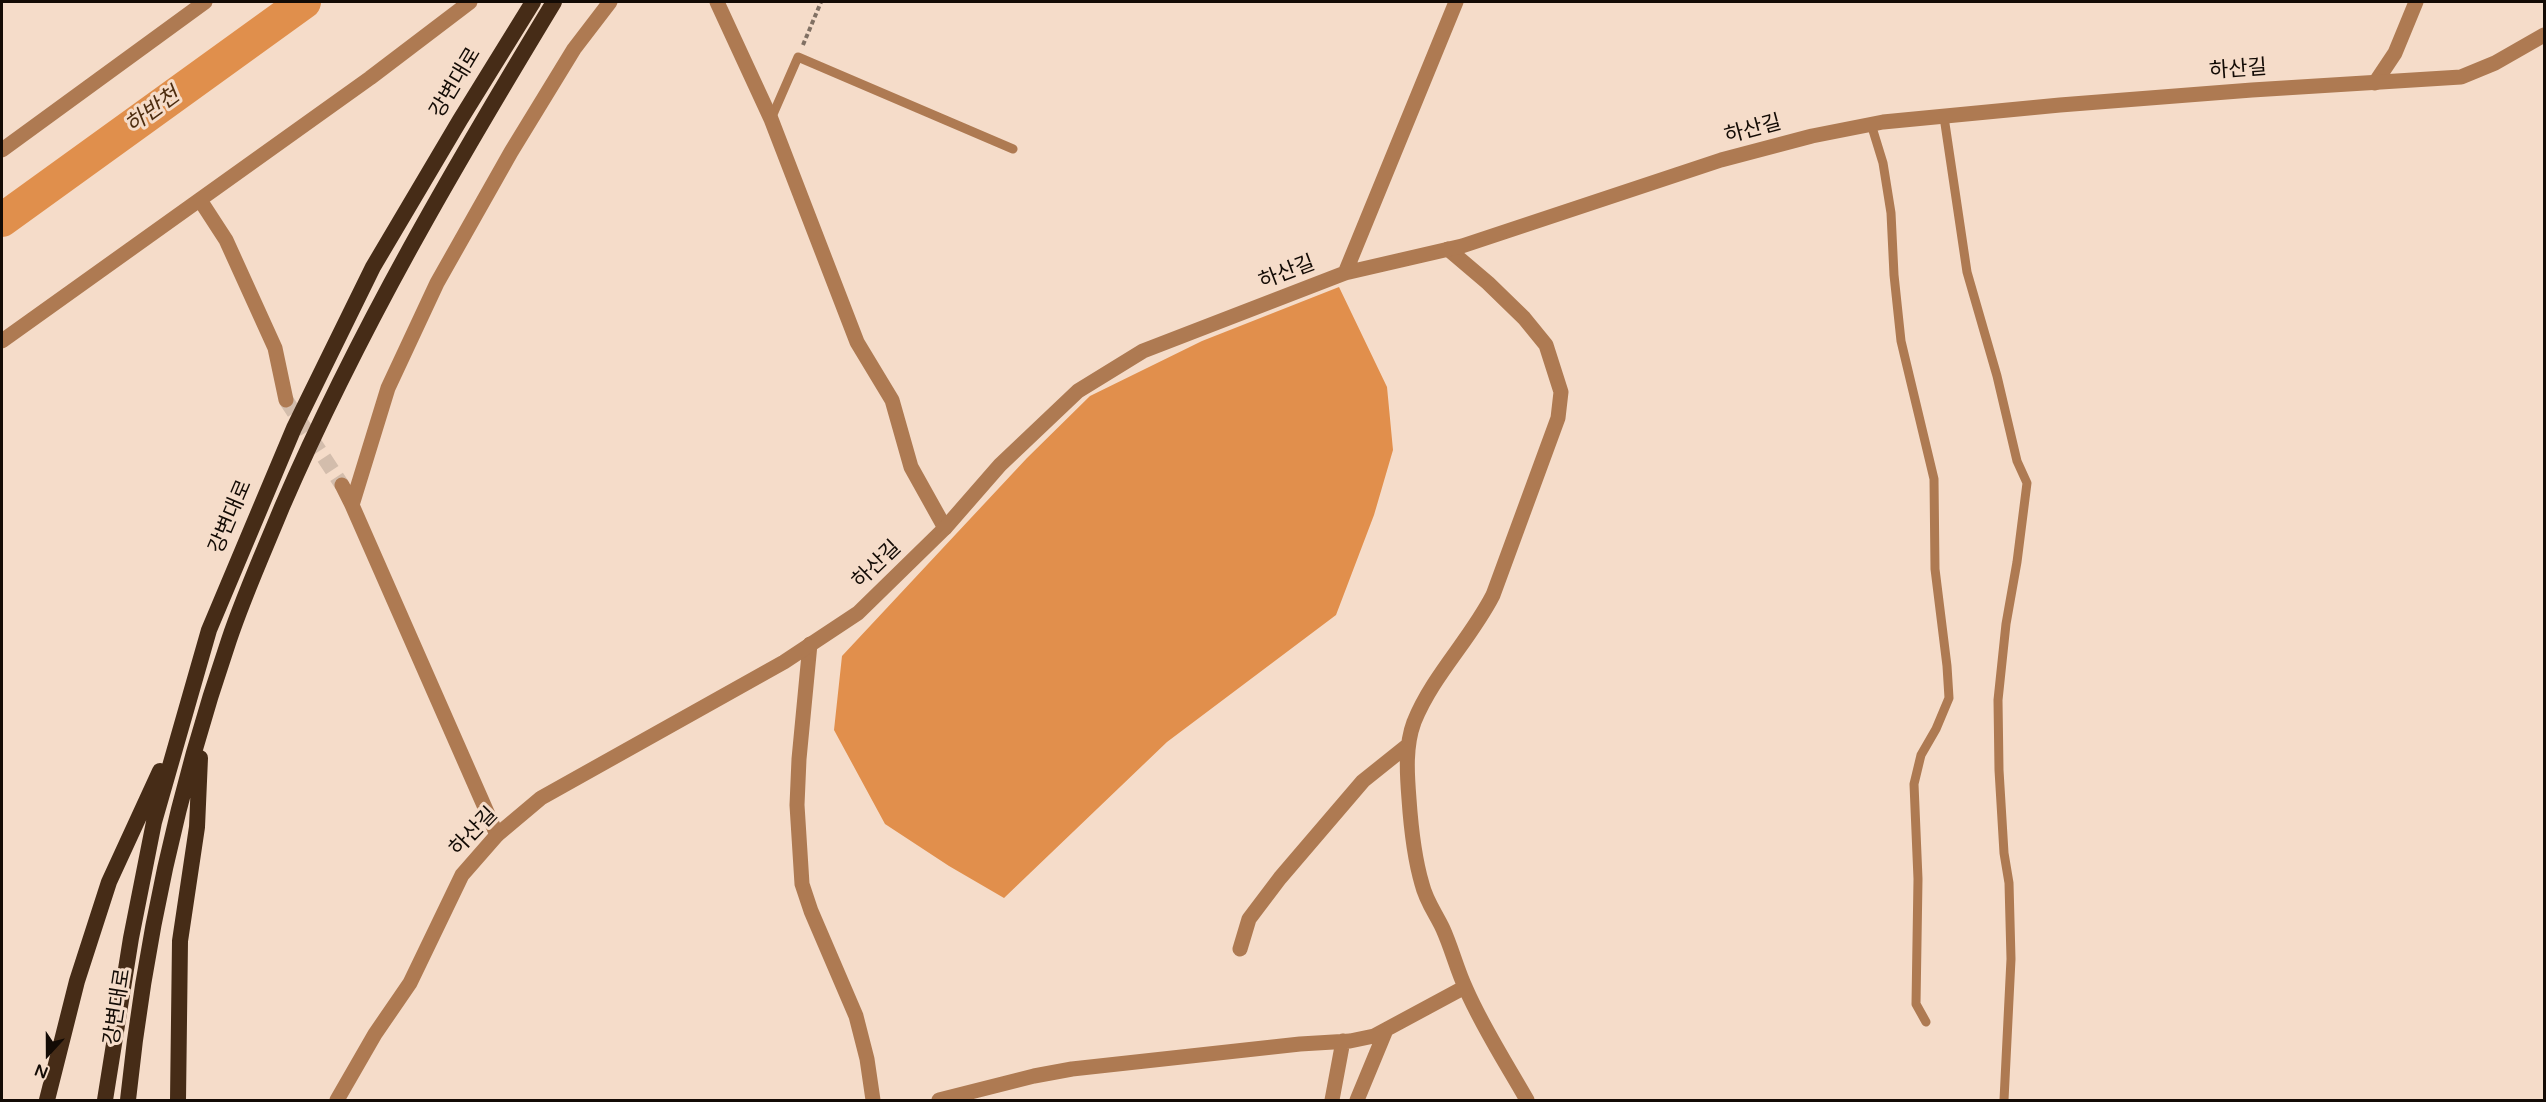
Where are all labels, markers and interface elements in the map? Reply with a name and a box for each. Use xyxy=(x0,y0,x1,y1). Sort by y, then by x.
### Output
street label: 강변대로 xyxy=(425,43,487,123)
street label: 하산길 xyxy=(2208,55,2268,85)
water label: 하반천 xyxy=(121,82,185,140)
street label: 하산길 xyxy=(1722,110,1784,150)
street label: 하산길 xyxy=(1255,251,1319,295)
street label: 강변대로 xyxy=(204,477,258,557)
street label: 하산길 xyxy=(847,536,907,594)
street label: 하산길 xyxy=(445,802,503,862)
street label: 강변대로 xyxy=(100,967,136,1047)
north arrow xyxy=(18,1024,78,1084)
text: N xyxy=(32,1059,51,1082)

